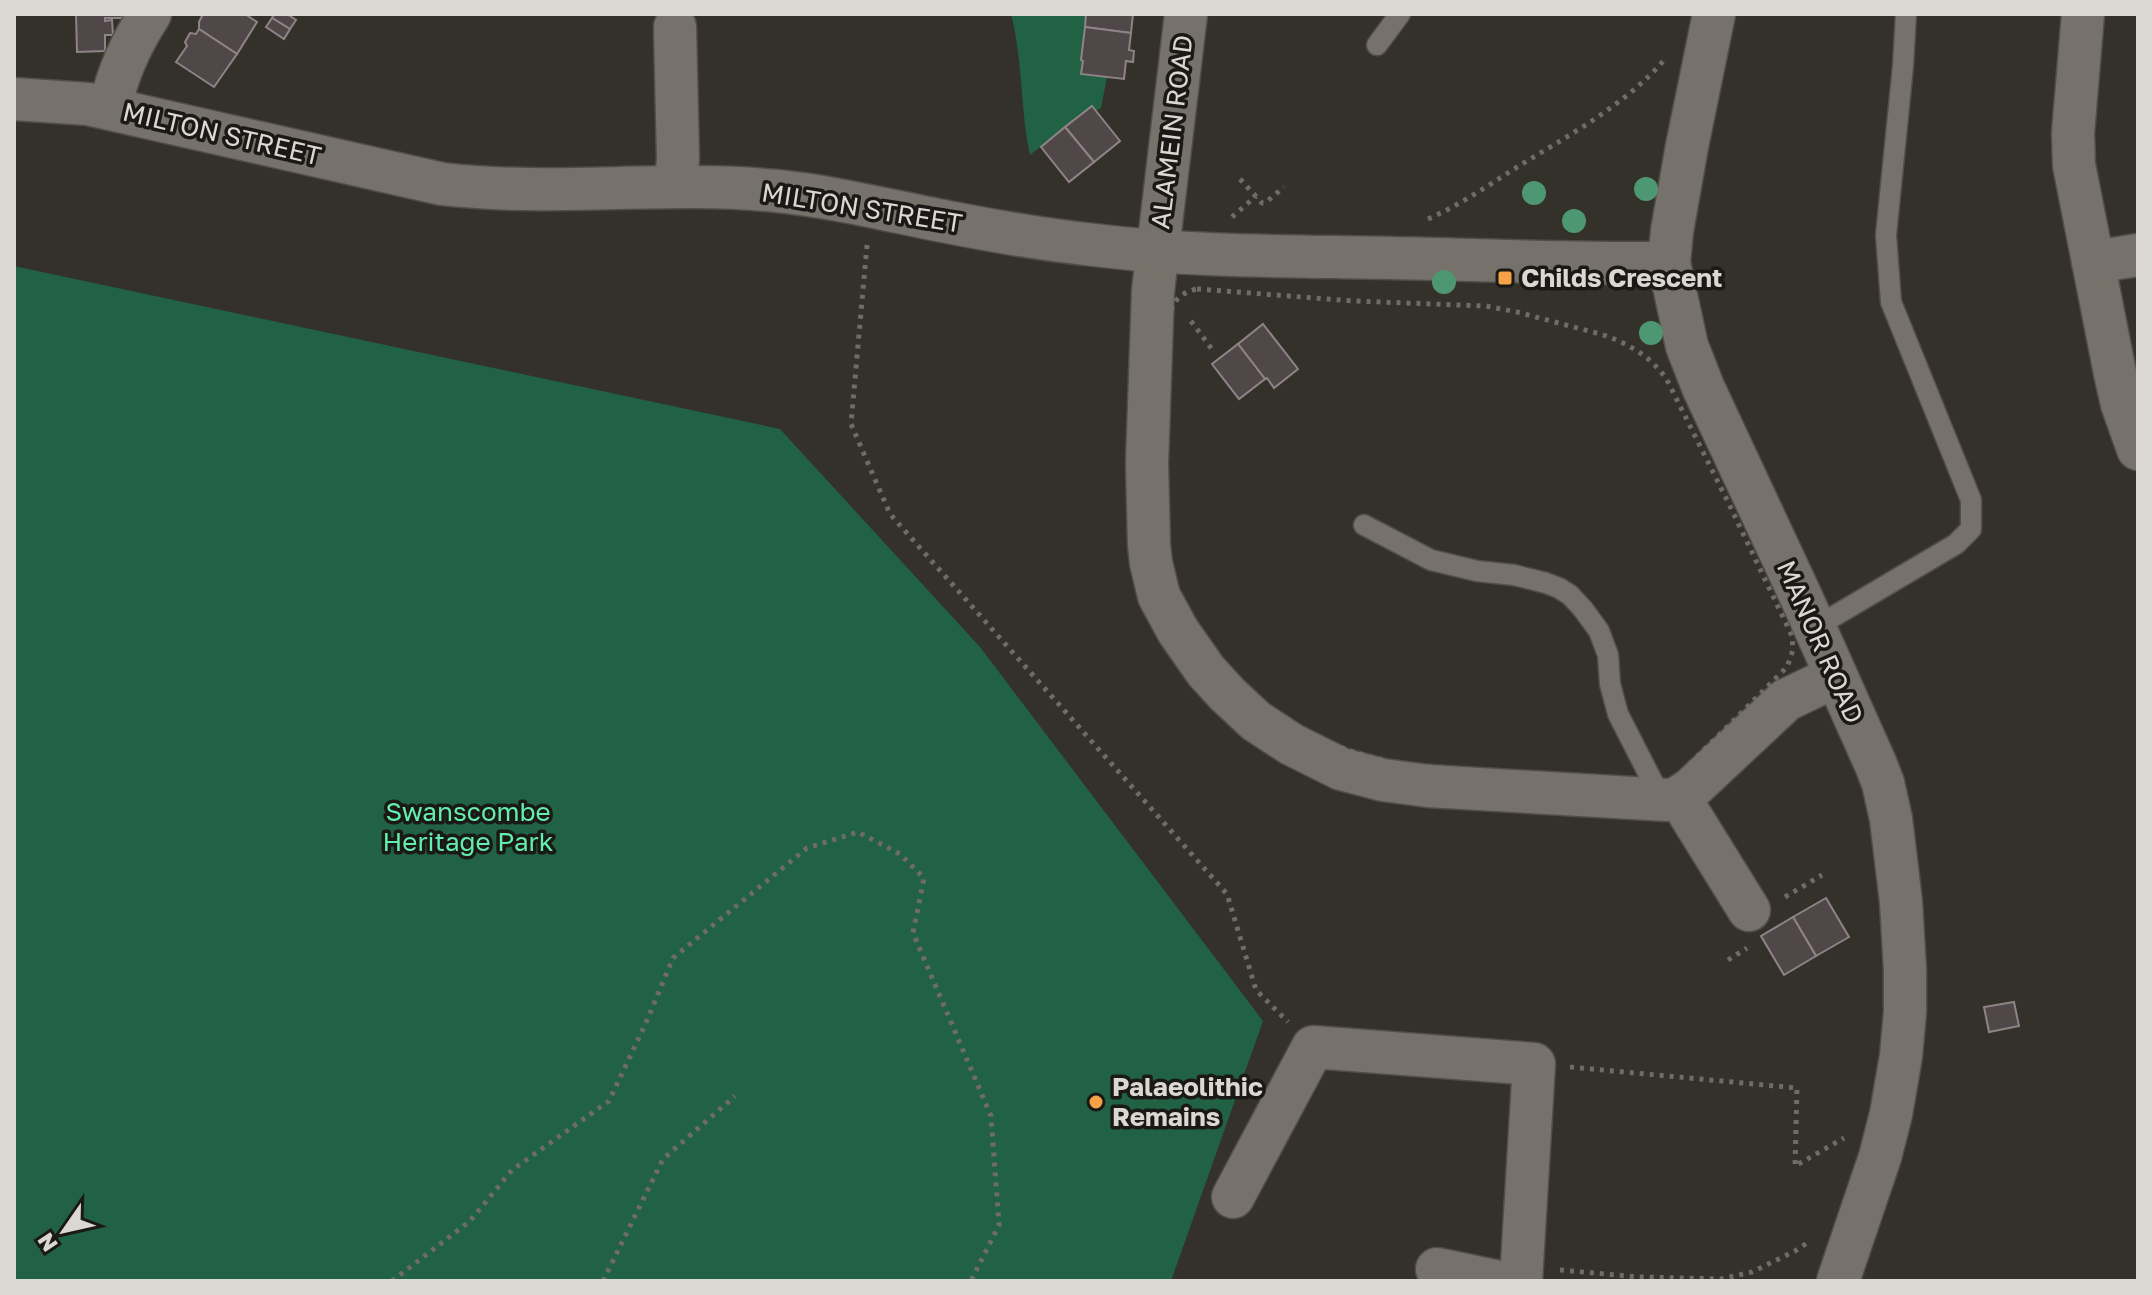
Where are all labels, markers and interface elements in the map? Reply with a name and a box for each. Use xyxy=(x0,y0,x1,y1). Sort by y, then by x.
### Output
street label: ALAMEIN ROAD xyxy=(1144,33,1199,231)
street label: MILTON STREET xyxy=(120,96,324,171)
street label: MILTON STREET xyxy=(760,176,965,239)
place label: Childs Crescent xyxy=(1521,262,1722,293)
marker: Childs Crescent xyxy=(1496,269,1514,287)
street label: MANOR ROAD xyxy=(1771,556,1870,728)
park label: Swanscombe Heritage Park xyxy=(383,796,554,857)
place label: Palaeolithic Remains xyxy=(1112,1071,1263,1132)
marker: Palaeolithic Remains xyxy=(1087,1093,1105,1111)
north arrow xyxy=(24,1191,104,1271)
text: N xyxy=(31,1228,63,1257)

